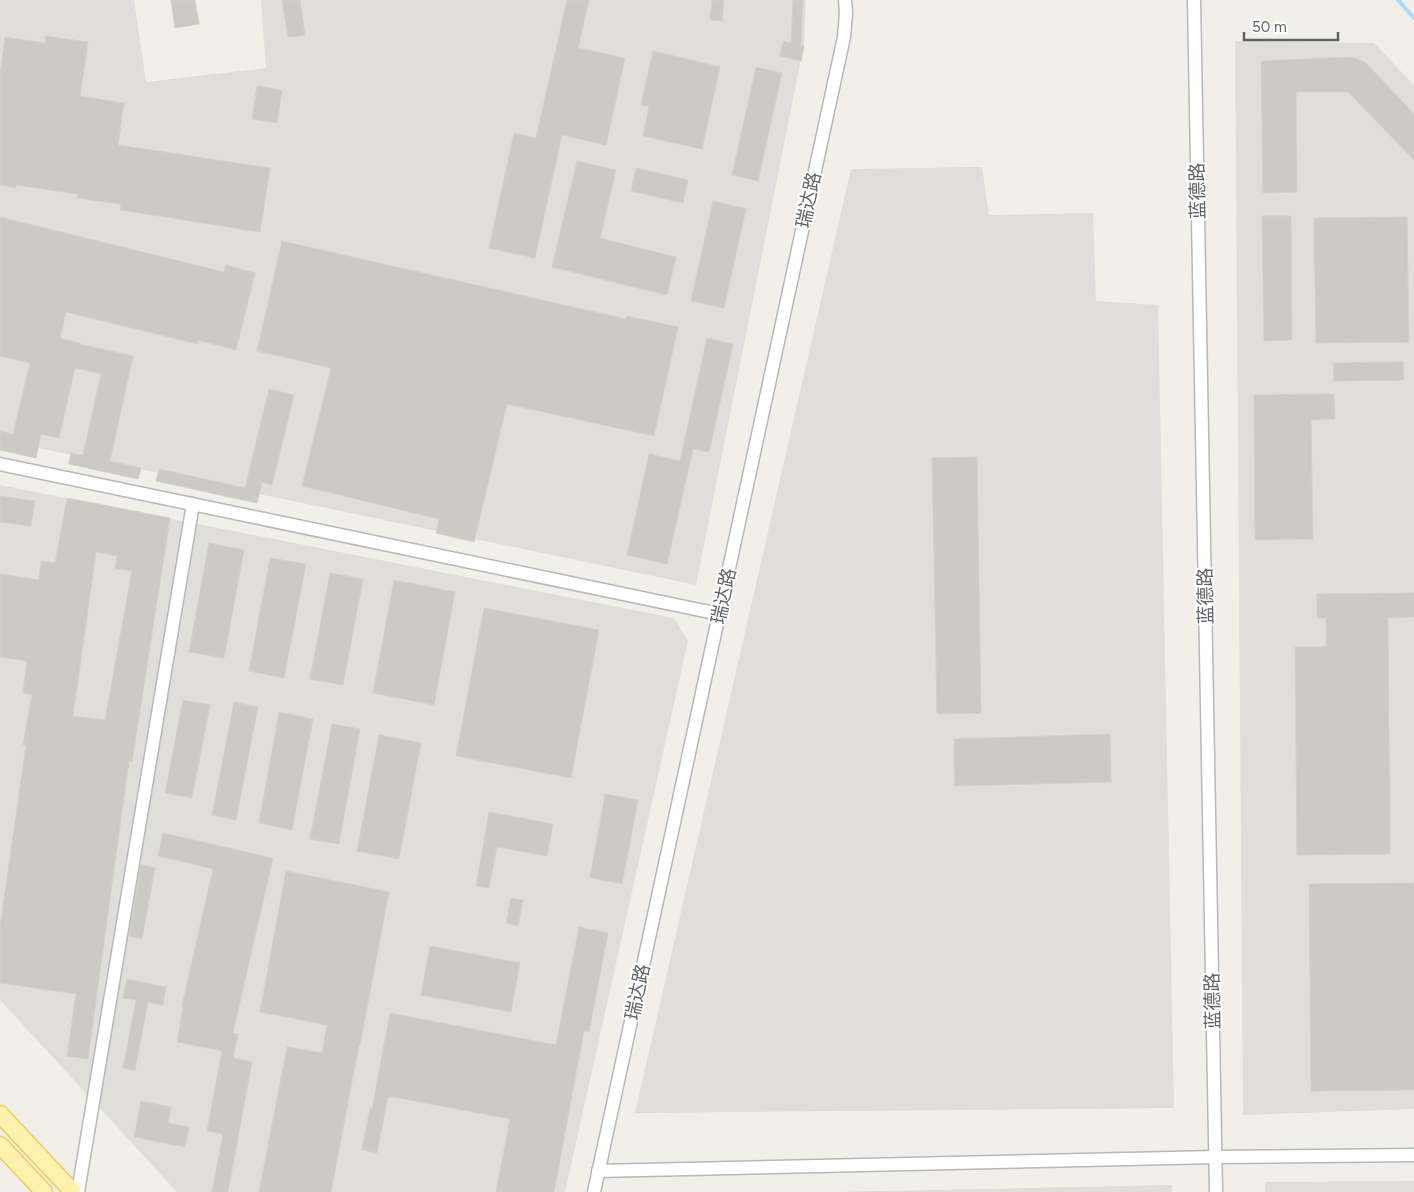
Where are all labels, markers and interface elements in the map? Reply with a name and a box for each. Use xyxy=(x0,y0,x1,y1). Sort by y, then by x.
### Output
scale bar xyxy=(1244,10,1338,42)
text: 50 m xyxy=(1252,18,1287,36)
street label: 蓝德路 xyxy=(1186,162,1209,220)
street label: 瑞达路 xyxy=(791,170,826,230)
street label: 瑞达路 xyxy=(706,566,741,626)
street label: 蓝德路 xyxy=(1194,567,1217,625)
street label: 瑞达路 xyxy=(620,962,655,1022)
street label: 蓝德路 xyxy=(1201,972,1224,1030)

